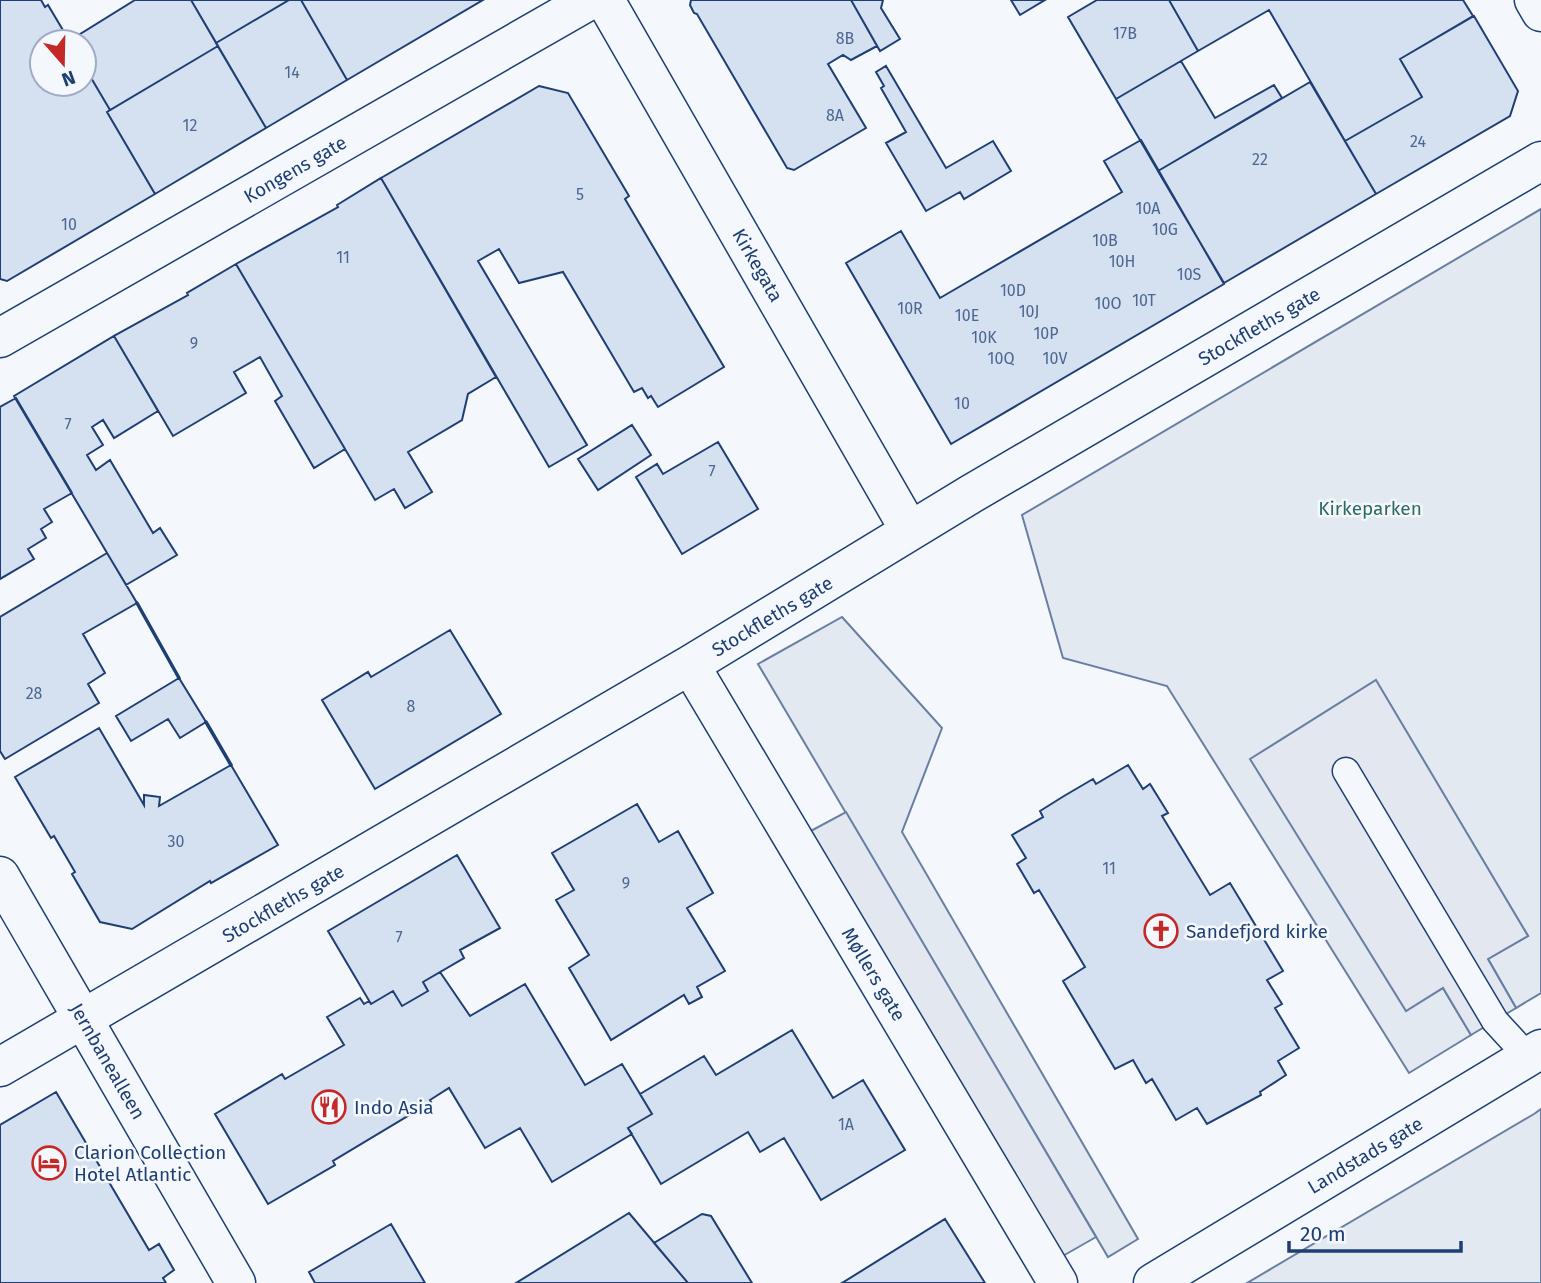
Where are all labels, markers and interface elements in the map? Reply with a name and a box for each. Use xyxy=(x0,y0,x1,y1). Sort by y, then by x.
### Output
house number: 17B xyxy=(1113,24,1137,43)
north arrow xyxy=(28,28,98,98)
house number: 8B xyxy=(836,29,855,48)
house number: 14 xyxy=(284,63,300,82)
text: N xyxy=(59,66,79,91)
house number: 8A xyxy=(826,106,845,125)
house number: 12 xyxy=(183,116,197,135)
street label: Kongens gate xyxy=(240,131,351,208)
house number: 24 xyxy=(1410,132,1426,151)
house number: 22 xyxy=(1252,150,1268,169)
house number: 5 xyxy=(576,185,584,204)
house number: 10A xyxy=(1135,199,1161,218)
house number: 10 xyxy=(61,215,77,234)
house number: 10G xyxy=(1152,220,1178,239)
street label: Kirkegata xyxy=(727,225,788,306)
house number: 10B xyxy=(1092,231,1118,250)
house number: 11 xyxy=(336,248,350,267)
house number: 10H xyxy=(1109,252,1135,271)
house number: 10S xyxy=(1177,265,1202,284)
house number: 10D xyxy=(1000,281,1026,300)
street label: Stockfleths gate xyxy=(1194,282,1324,371)
house number: 10T xyxy=(1132,291,1157,310)
house number: 10O xyxy=(1095,294,1121,313)
house number: 10R xyxy=(897,299,923,318)
house number: 10J xyxy=(1019,302,1039,321)
house number: 10E xyxy=(955,306,979,325)
house number: 10P xyxy=(1033,324,1059,343)
house number: 10K xyxy=(971,328,997,347)
house number: 9 xyxy=(190,334,198,353)
house number: 10Q xyxy=(988,349,1014,368)
house number: 10V xyxy=(1043,349,1067,368)
house number: 10 xyxy=(954,394,970,413)
house number: 7 xyxy=(64,415,72,434)
house number: 7 xyxy=(708,462,716,481)
park label: Kirkeparken xyxy=(1318,497,1422,520)
street label: Stockfleths gate xyxy=(708,571,837,662)
house number: 28 xyxy=(26,684,43,703)
house number: 8 xyxy=(407,697,416,716)
house number: 30 xyxy=(168,832,185,851)
street label: Stockfleths gate xyxy=(218,859,348,948)
house number: 11 xyxy=(1102,859,1116,878)
house number: 9 xyxy=(622,874,630,893)
church icon: Sandefjord kirke xyxy=(1142,912,1180,950)
place label: Sandefjord kirke xyxy=(1186,920,1328,943)
street label: Møllers gate xyxy=(837,923,910,1025)
house number: 7 xyxy=(395,928,403,947)
street label: Jernbanealleen xyxy=(65,999,150,1123)
restaurant icon: Indo Asia xyxy=(310,1088,348,1126)
place label: Indo Asia xyxy=(354,1096,434,1119)
street label: Landstads gate xyxy=(1304,1112,1427,1199)
house number: 1A xyxy=(838,1115,855,1134)
place label: Clarion Collection Hotel Atlantic xyxy=(74,1141,227,1186)
hotel icon: Clarion Collection Hotel Atlantic xyxy=(30,1144,68,1182)
scale bar xyxy=(1289,1210,1460,1254)
text: 20 m xyxy=(1300,1221,1346,1247)

